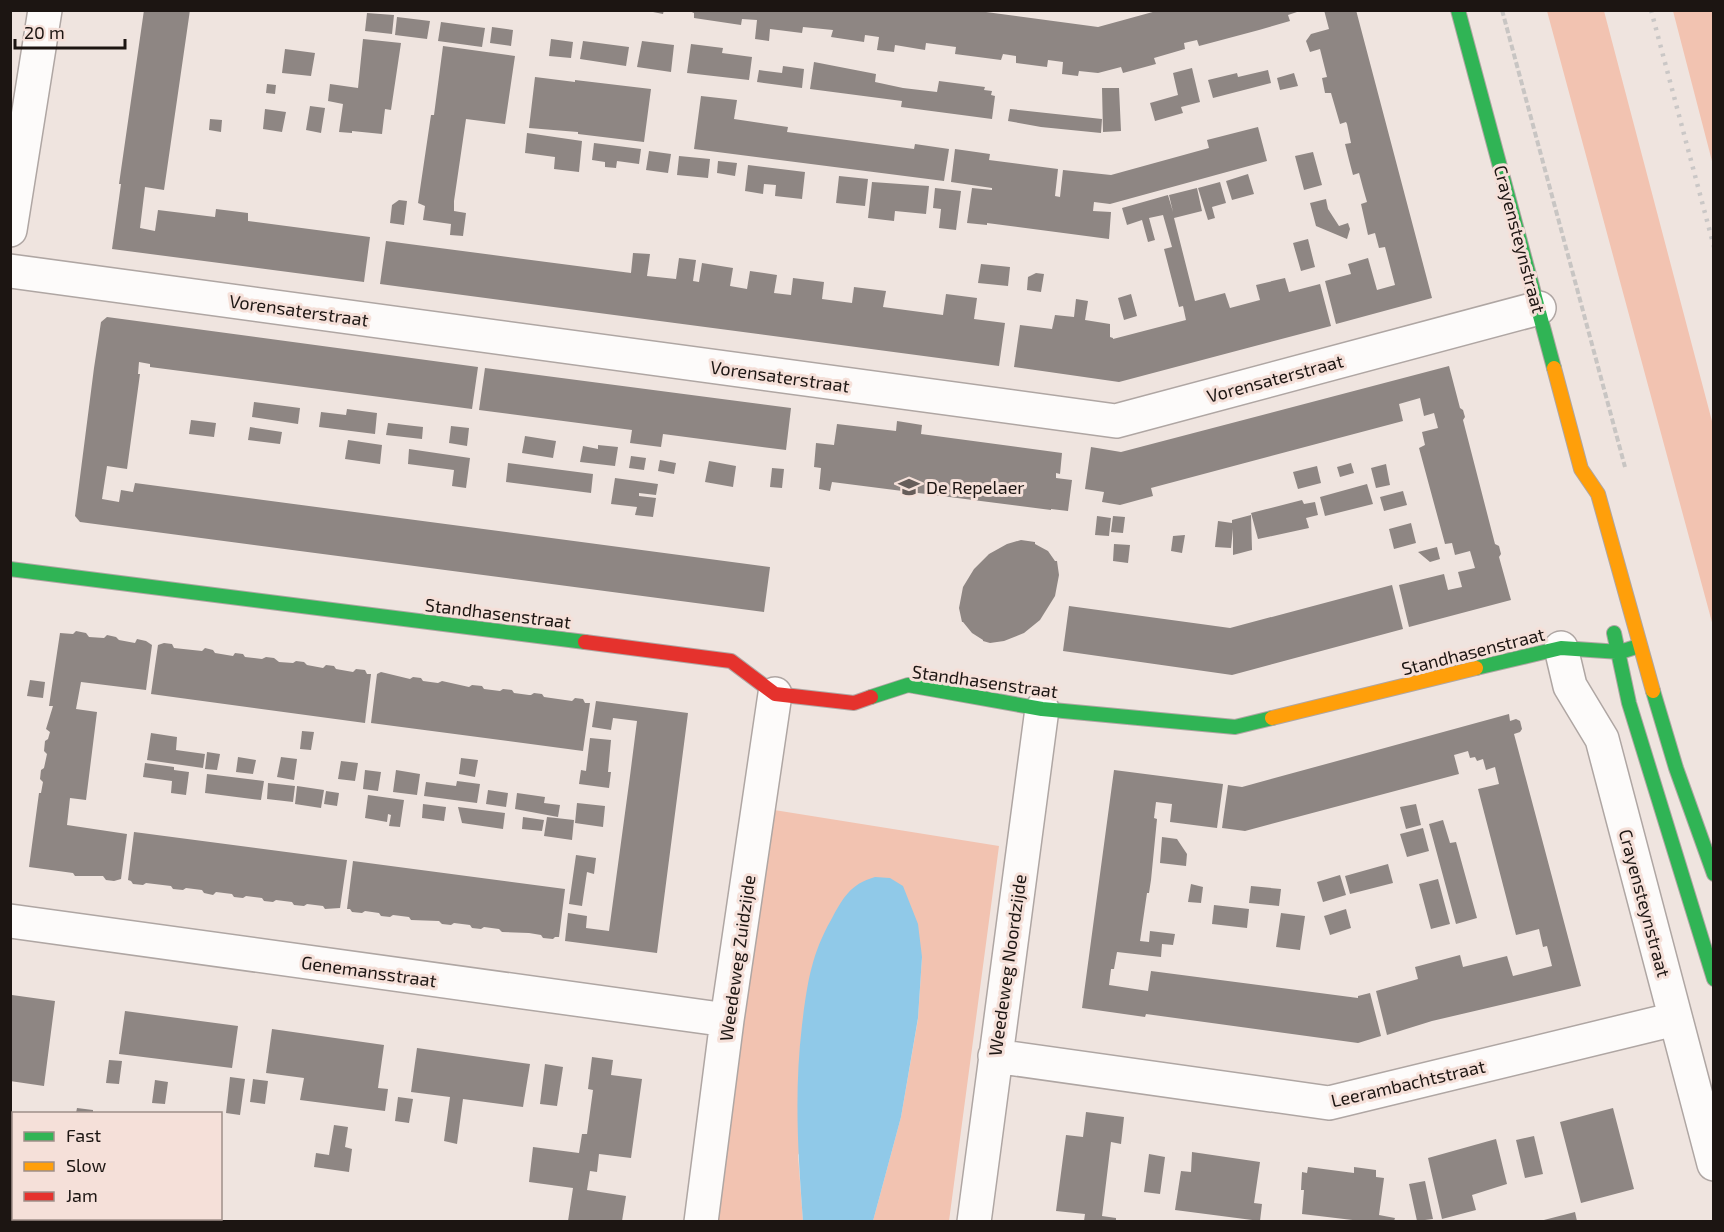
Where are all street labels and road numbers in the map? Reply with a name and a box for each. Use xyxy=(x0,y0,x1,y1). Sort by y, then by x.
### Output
street label: Crayensteynstraat xyxy=(1490,163,1550,316)
street label: Vorensaterstraat xyxy=(228,289,370,331)
street label: Vorensaterstraat xyxy=(1204,349,1346,407)
street label: Vorensaterstraat xyxy=(709,355,851,397)
street label: Standhasenstraat xyxy=(424,593,572,633)
street label: Standhasenstraat xyxy=(1399,623,1547,679)
street label: Standhasenstraat xyxy=(911,660,1059,702)
street label: Crayensteynstraat xyxy=(1615,827,1675,980)
street label: Weedeweg Zuidzijde xyxy=(714,873,760,1043)
street label: Weedeweg Noordzijde xyxy=(983,873,1031,1057)
street label: Genemansstraat xyxy=(300,951,438,991)
street label: Leerambachtstraat xyxy=(1329,1055,1487,1111)

